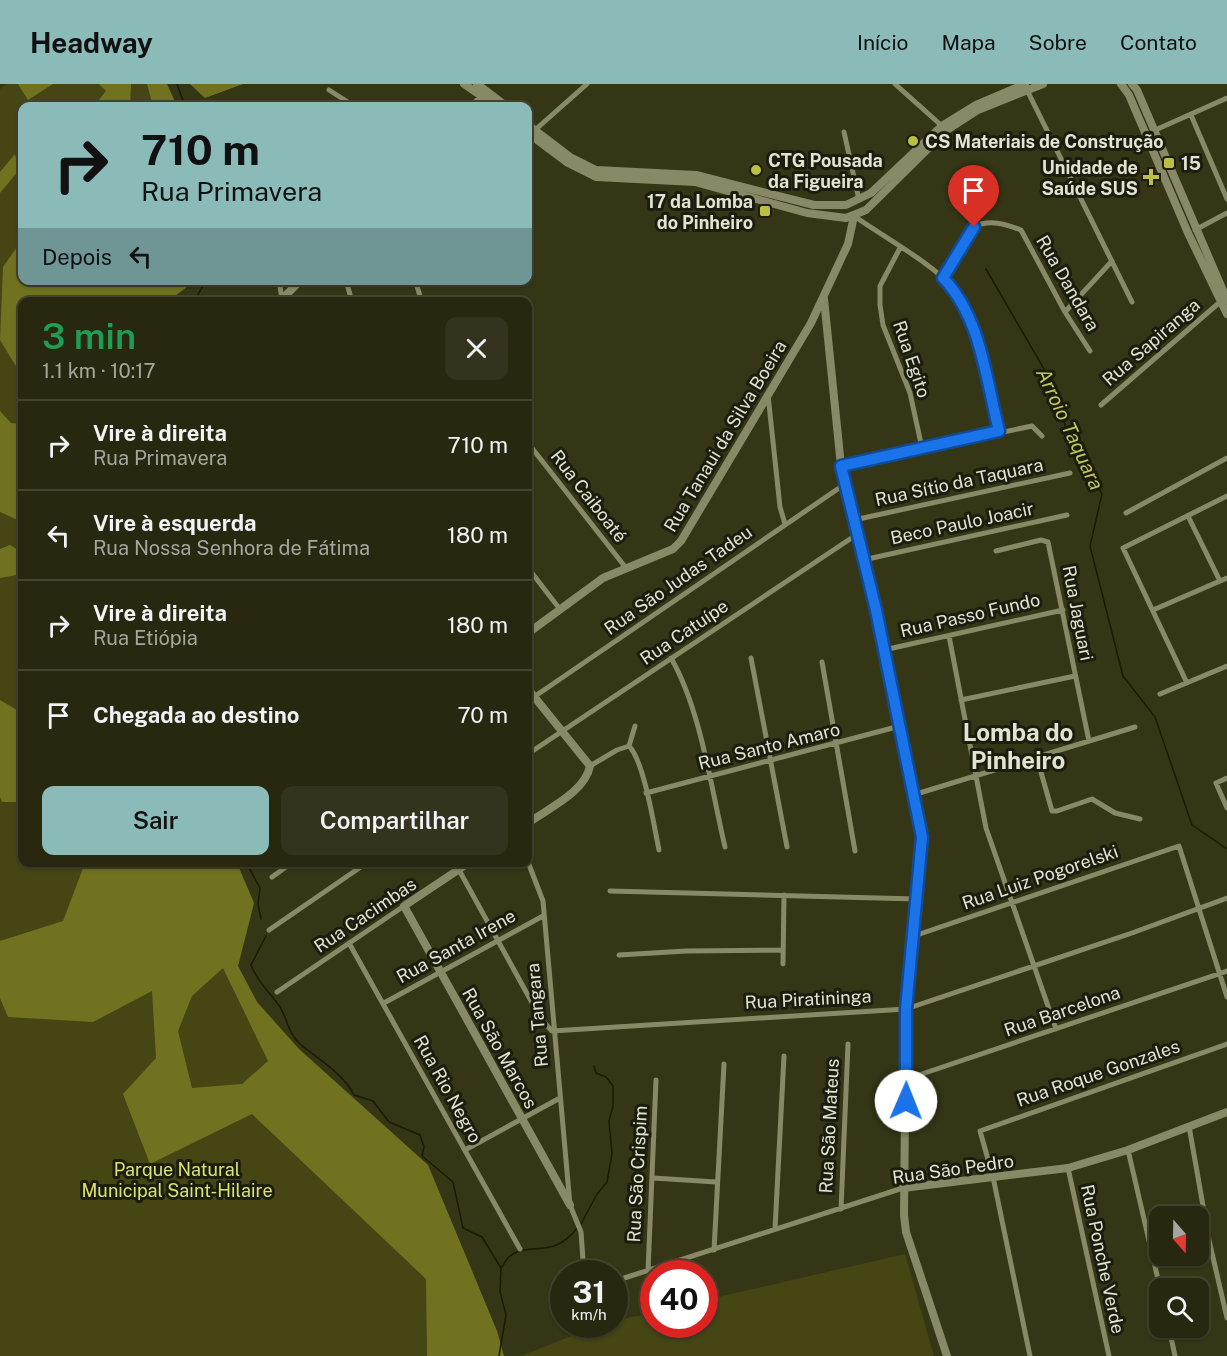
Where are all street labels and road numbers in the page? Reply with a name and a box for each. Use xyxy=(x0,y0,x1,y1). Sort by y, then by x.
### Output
street label: Rua Dandara xyxy=(1032,231,1104,335)
street label: Rua Sapiranga xyxy=(1098,294,1204,390)
street label: Rua Egito xyxy=(889,318,935,400)
street label: Rua Tanaui da Silva Boeira xyxy=(659,336,791,536)
street label: Rua Caiboaté xyxy=(547,446,631,546)
street label: Rua Sítio da Taquara xyxy=(873,454,1045,510)
street label: Beco Paulo Joacir xyxy=(888,498,1036,548)
street label: Rua São Judas Tadeu xyxy=(600,521,756,639)
street label: Rua Jaguari xyxy=(1058,564,1098,662)
street label: Rua Passo Fundo xyxy=(898,589,1042,641)
street label: Rua Catuípe xyxy=(636,595,732,669)
street label: Rua Santo Amaro xyxy=(696,718,842,774)
street label: Rua Luiz Pogorelski xyxy=(959,840,1121,914)
street label: Rua Cacimbas xyxy=(310,873,420,957)
street label: Rua Santa Irene xyxy=(393,905,519,987)
street label: Rua Tangara xyxy=(522,962,552,1068)
street label: Rua Barcelona xyxy=(1001,981,1123,1041)
street label: Rua São Marcos xyxy=(458,984,542,1112)
street label: Rua Piratininga xyxy=(744,985,872,1013)
street label: Rua Rio Negro xyxy=(410,1032,486,1146)
street label: Rua Roque Gonzales xyxy=(1014,1035,1182,1111)
street label: Rua São Mateus xyxy=(815,1058,843,1194)
street label: Rua São Crispim xyxy=(623,1105,651,1243)
street label: Rua São Pedro xyxy=(891,1150,1015,1188)
street label: Rua Ponche Verde xyxy=(1077,1182,1129,1336)

